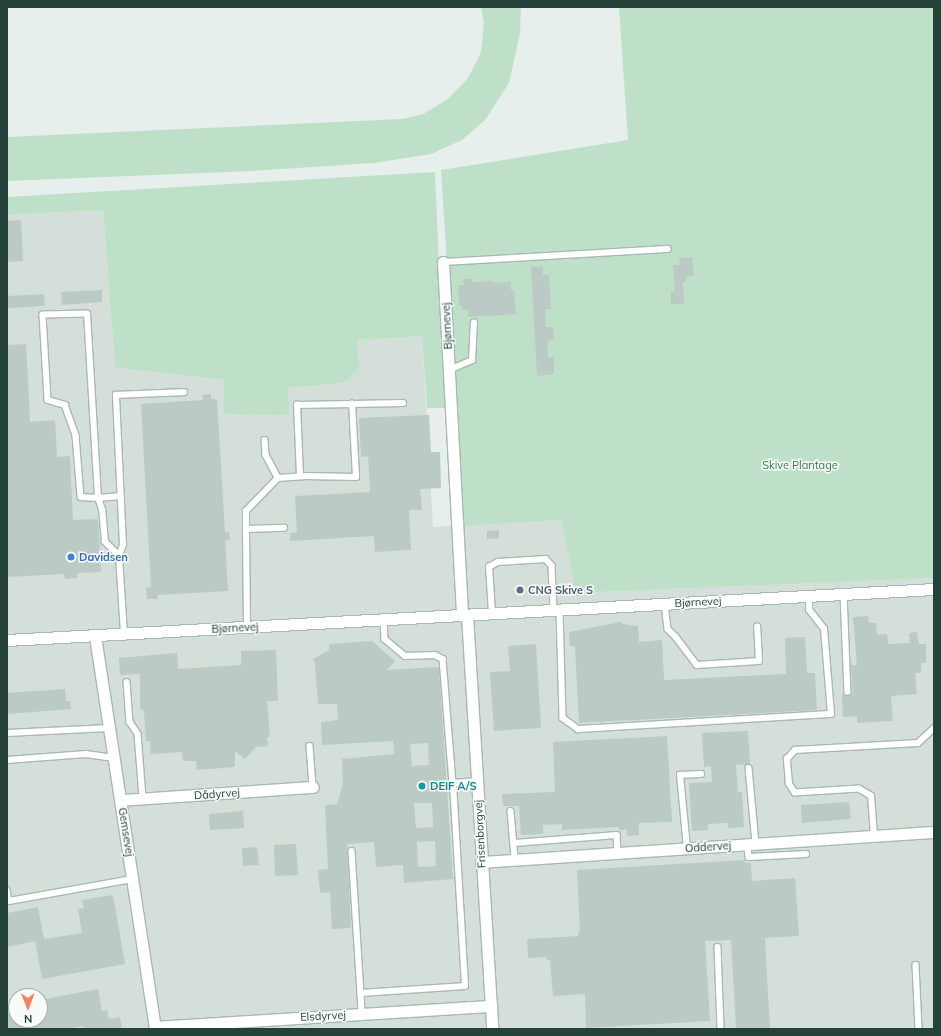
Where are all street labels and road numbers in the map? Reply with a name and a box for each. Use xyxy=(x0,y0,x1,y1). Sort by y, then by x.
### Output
street label: Bjørnevej xyxy=(439,302,455,350)
street label: Bjørnevej xyxy=(674,594,722,610)
street label: Bjørnevej xyxy=(211,620,259,636)
street label: Dådyrvej xyxy=(194,786,240,802)
street label: Frisenborgvej xyxy=(472,800,488,868)
street label: Gemsevej xyxy=(116,807,136,857)
street label: Oddervej xyxy=(684,839,732,855)
street label: Elsdyrvej xyxy=(300,1008,346,1024)

